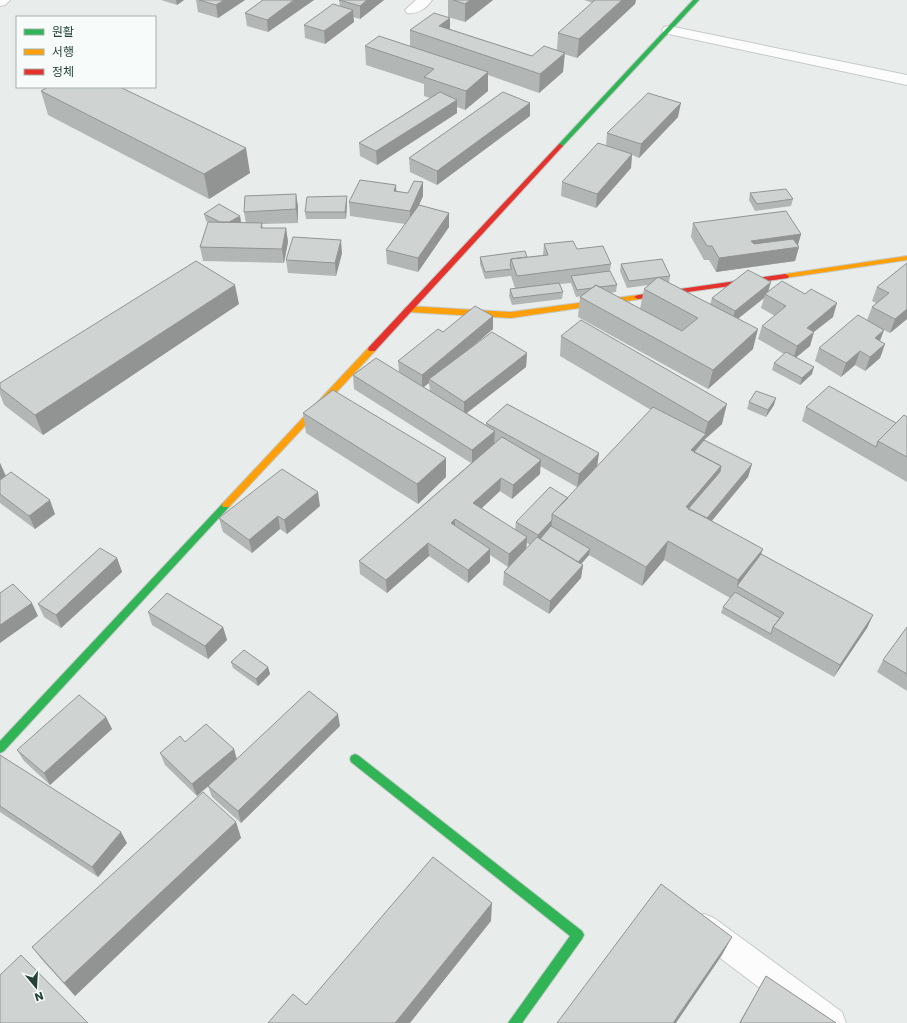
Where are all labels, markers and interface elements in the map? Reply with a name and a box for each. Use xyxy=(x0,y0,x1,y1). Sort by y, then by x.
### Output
legend xyxy=(16,16,156,88)
text: 원활 xyxy=(52,23,74,40)
text: 서행 xyxy=(52,43,74,60)
text: 정체 xyxy=(52,63,74,80)
north arrow xyxy=(16,967,56,1007)
text: N xyxy=(33,988,46,1005)

